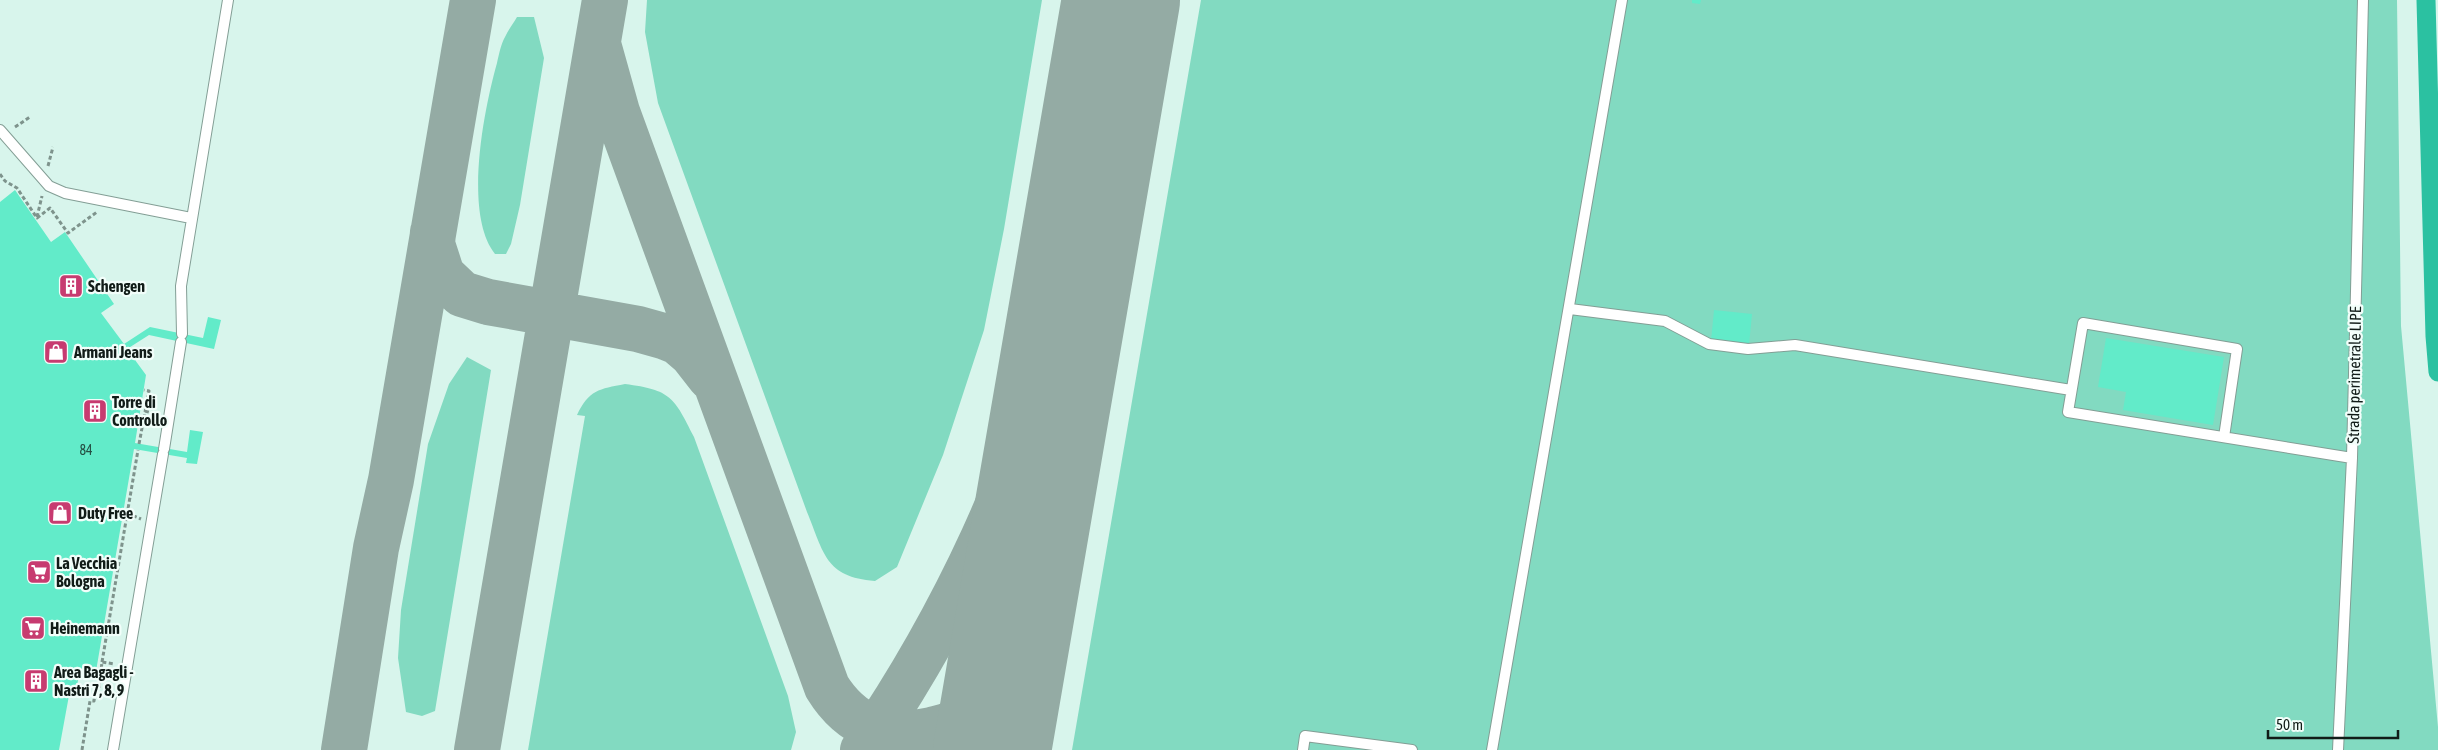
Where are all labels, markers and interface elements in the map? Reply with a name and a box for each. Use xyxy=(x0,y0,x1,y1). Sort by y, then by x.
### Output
building icon: Schengen xyxy=(58,273,84,299)
place label: Schengen xyxy=(88,277,145,295)
street label: Strada perimetrale LIPE xyxy=(2344,306,2365,444)
shop icon: Armani Jeans xyxy=(43,339,69,365)
place label: Armani Jeans xyxy=(73,343,153,361)
place label: Torre di Controllo xyxy=(112,393,168,429)
building icon: Torre di Controllo xyxy=(82,398,108,424)
house number: 84 xyxy=(79,442,93,458)
shop icon: Duty Free xyxy=(47,500,73,526)
place label: Duty Free xyxy=(78,504,133,522)
place label: La Vecchia Bologna xyxy=(56,554,117,590)
supermarket icon: La Vecchia Bologna xyxy=(26,559,52,585)
supermarket icon: Heinemann xyxy=(20,615,46,641)
place label: Heinemann xyxy=(50,619,120,637)
place label: Area Bagagli - Nastri 7, 8, 9 xyxy=(53,663,133,699)
building icon: Area Bagagli - Nastri 7, 8, 9 xyxy=(23,668,49,694)
scale bar xyxy=(2268,708,2398,740)
text: 50 m xyxy=(2276,716,2303,733)

